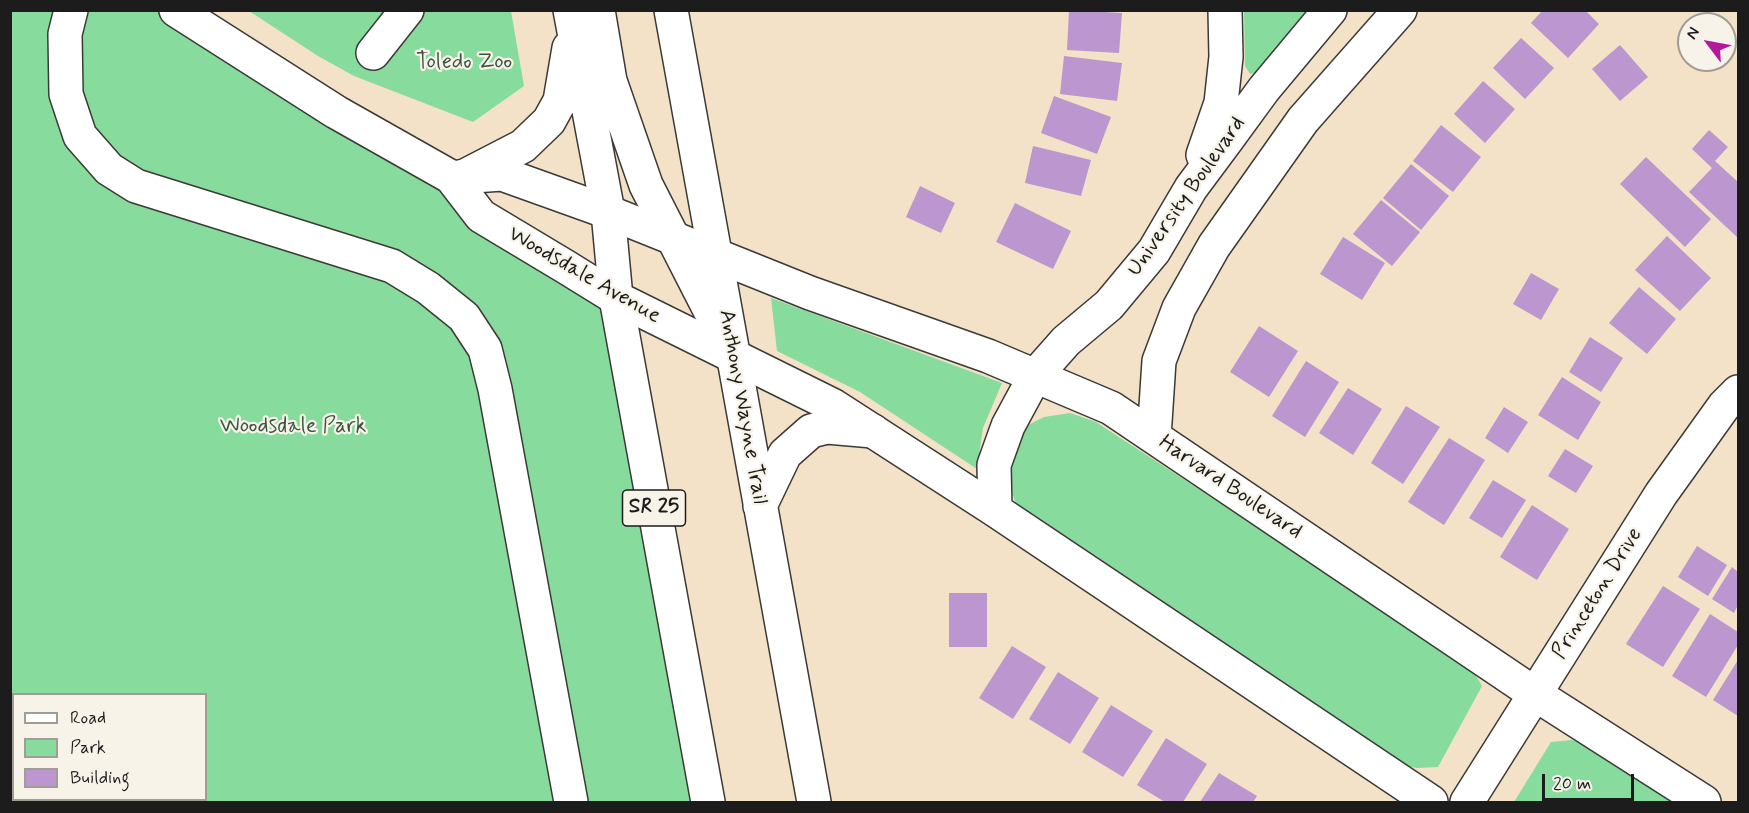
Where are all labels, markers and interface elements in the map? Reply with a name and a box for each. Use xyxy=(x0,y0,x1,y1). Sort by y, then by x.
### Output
north arrow xyxy=(1677,12,1737,72)
text: N xyxy=(1681,23,1705,43)
park label: Toledo Zoo xyxy=(416,50,512,76)
street label: University Boulevard xyxy=(1122,112,1252,282)
street label: Woodsdale Avenue xyxy=(503,222,665,330)
street label: Anthony Wayne Trail xyxy=(712,308,772,506)
park label: Woodsdale Park xyxy=(220,414,366,440)
street label: Harvard Boulevard xyxy=(1153,430,1307,546)
road number: SR 25 xyxy=(622,490,686,526)
street label: Princeton Drive xyxy=(1547,523,1649,665)
legend xyxy=(12,693,207,801)
text: Road xyxy=(70,706,106,730)
text: Park xyxy=(70,736,106,760)
scale bar xyxy=(1545,762,1636,800)
text: Building xyxy=(70,766,130,790)
text: 20 m xyxy=(1553,772,1591,796)

